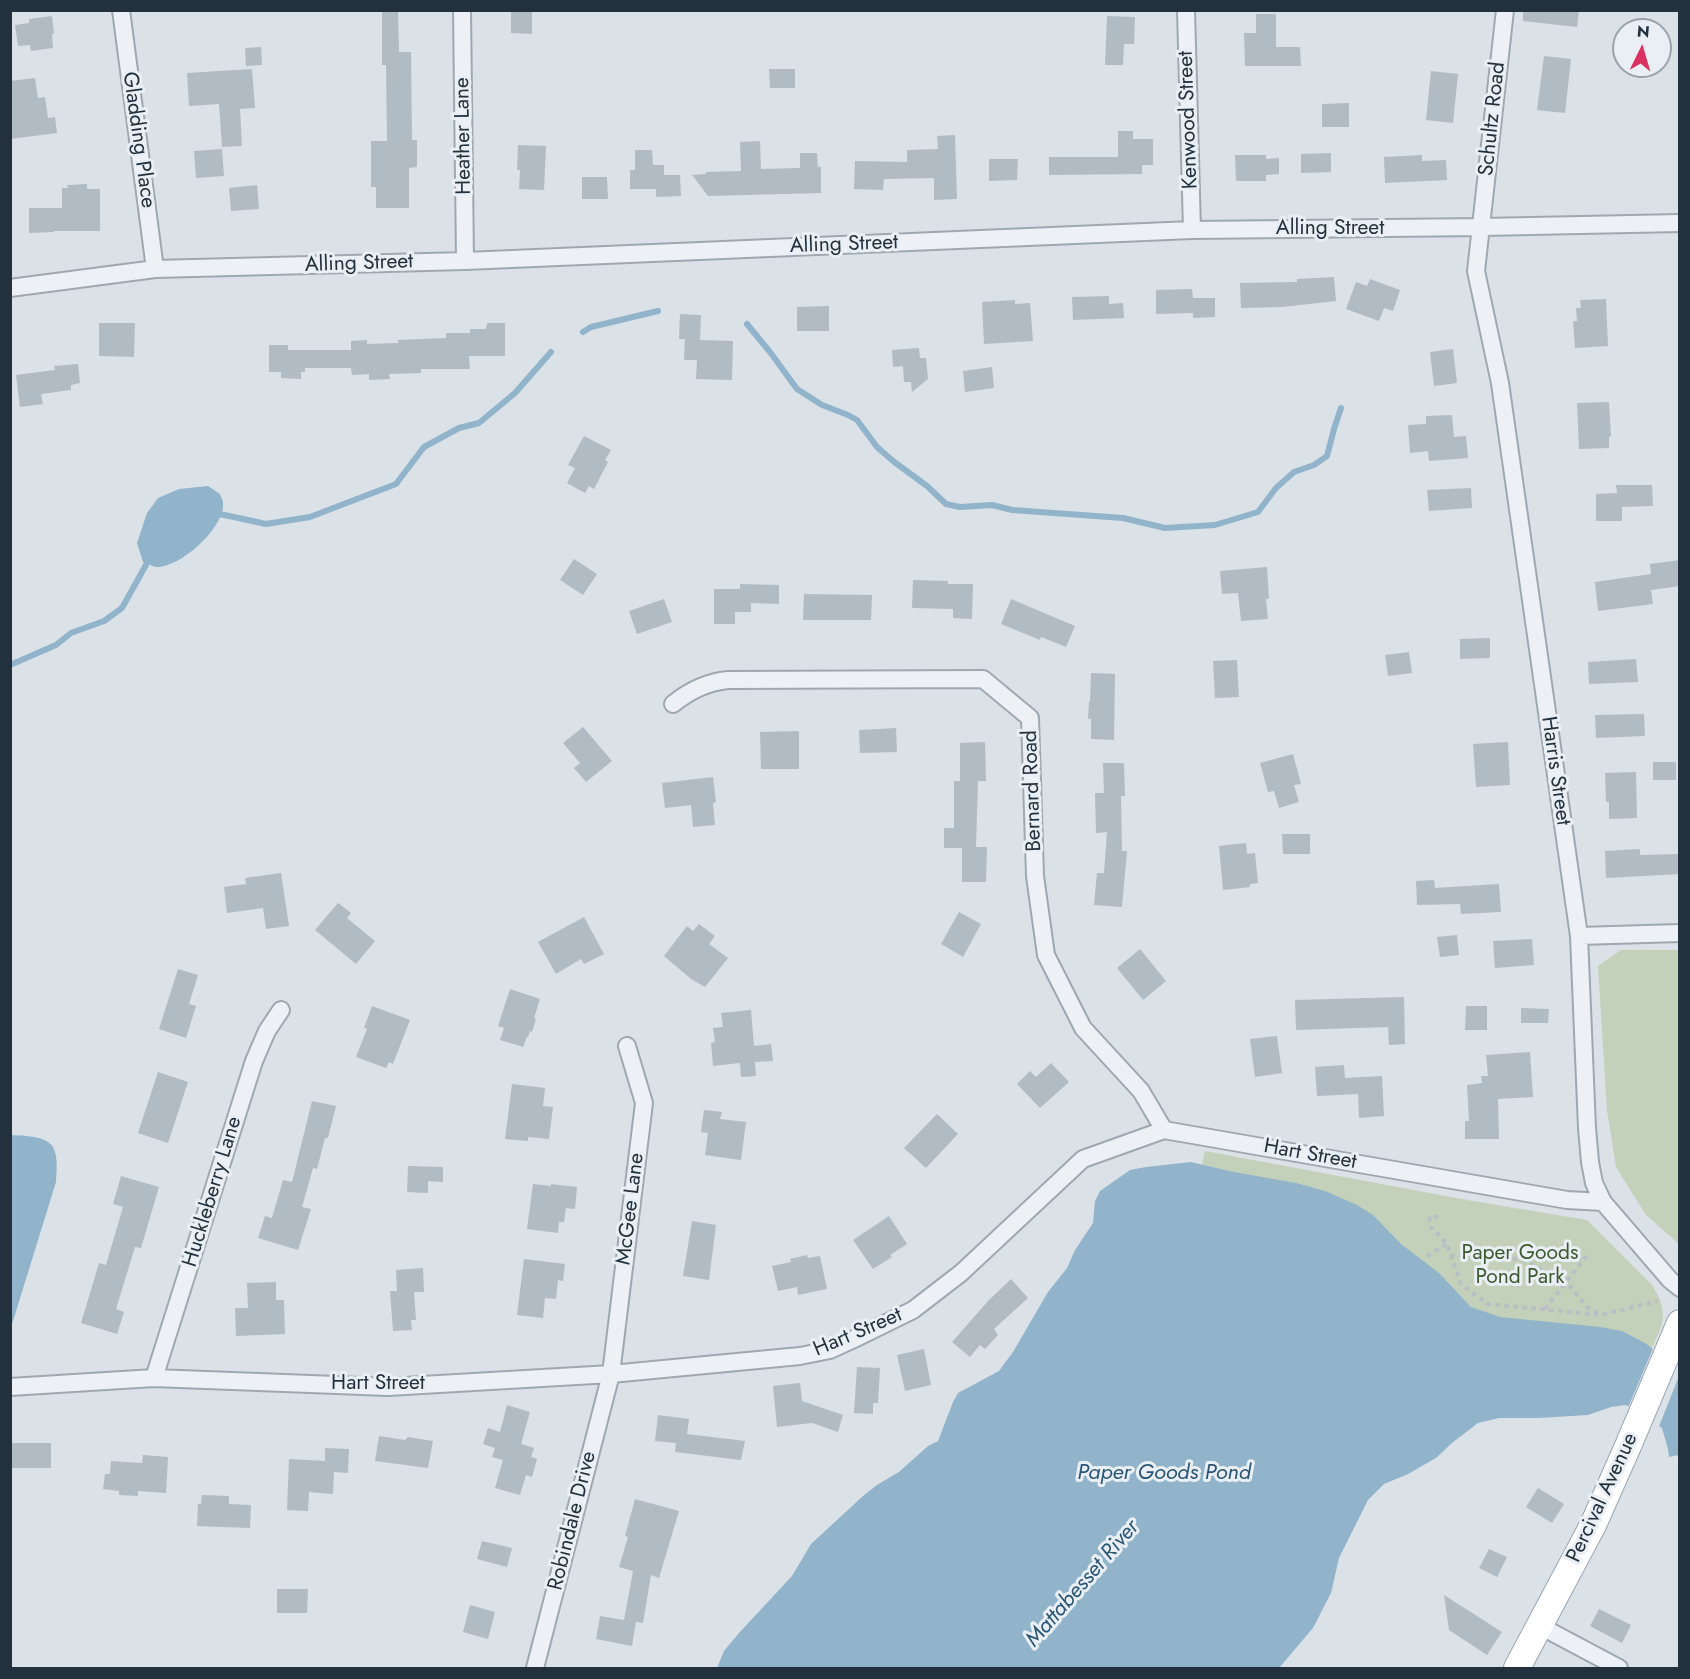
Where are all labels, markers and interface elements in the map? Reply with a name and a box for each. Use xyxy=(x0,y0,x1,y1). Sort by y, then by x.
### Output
north arrow xyxy=(1612,18,1672,78)
text: N xyxy=(1636,20,1651,44)
street label: Kenwood Street xyxy=(1174,50,1204,190)
street label: Schultz Road xyxy=(1474,61,1512,177)
street label: Gladding Place xyxy=(116,70,160,210)
street label: Heather Lane xyxy=(450,77,478,195)
street label: Alling Street xyxy=(1276,216,1384,242)
street label: Alling Street xyxy=(789,231,899,259)
street label: Alling Street xyxy=(304,250,414,278)
street label: Harris Street xyxy=(1535,715,1575,827)
street label: Bernard Road xyxy=(1018,730,1048,852)
street label: Huckleberry Lane xyxy=(178,1114,248,1270)
street label: Hart Street xyxy=(1262,1134,1358,1176)
street label: McGee Lane xyxy=(612,1152,650,1266)
park label: Paper Goods Pond Park xyxy=(1462,1241,1578,1291)
street label: Hart Street xyxy=(810,1303,906,1363)
street label: Hart Street xyxy=(331,1371,425,1397)
street label: Percival Avenue xyxy=(1562,1429,1644,1567)
street label: Robindale Drive xyxy=(544,1449,602,1593)
water label: Paper Goods Pond xyxy=(1077,1461,1251,1487)
water label: Mattabesset River xyxy=(1021,1515,1145,1653)

